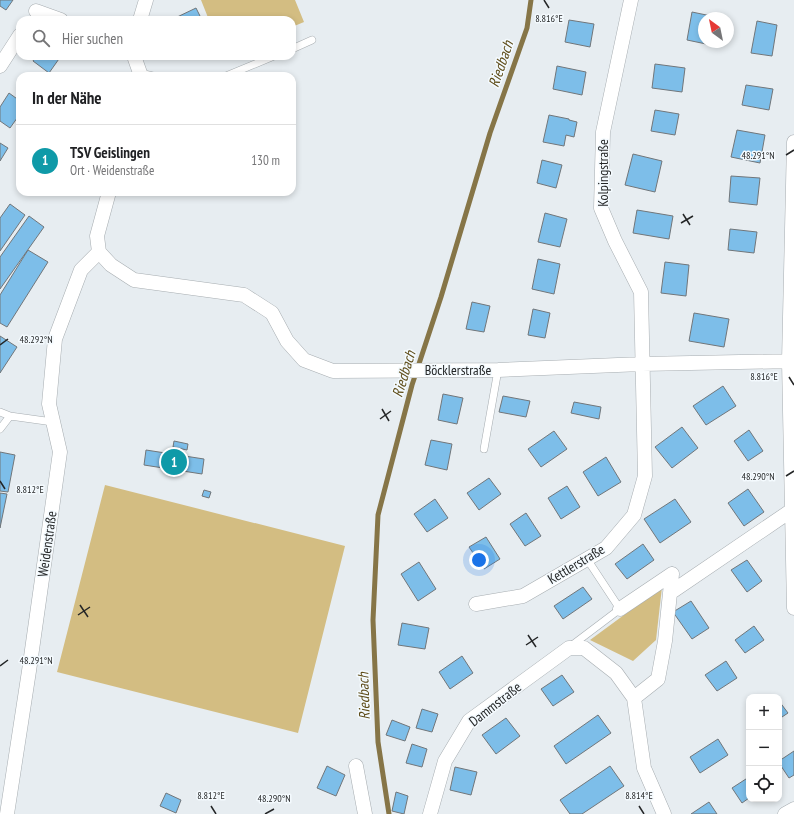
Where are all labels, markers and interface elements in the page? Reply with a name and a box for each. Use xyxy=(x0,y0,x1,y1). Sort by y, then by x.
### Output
text: 8.816°E xyxy=(535,12,563,25)
north arrow xyxy=(698,12,734,48)
search box xyxy=(16,16,296,60)
icon: search xyxy=(30,27,52,49)
text: Hier suchen xyxy=(62,29,123,48)
water label: Riedbach xyxy=(484,37,518,89)
text: In der Nähe xyxy=(32,87,102,109)
street label: Kolpingstraße xyxy=(594,139,612,207)
text: TSV Geislingen xyxy=(70,143,150,162)
text: 48.291°N xyxy=(741,149,775,162)
text: 1 xyxy=(42,152,48,169)
text: 130 m xyxy=(251,152,280,169)
text: Ort · Weidenstraße xyxy=(70,162,154,179)
text: 48.292°N xyxy=(19,333,53,346)
water label: Riedbach xyxy=(387,347,420,399)
street label: Böcklerstraße xyxy=(425,361,491,379)
text: 8.816°E xyxy=(750,370,778,383)
pin: 1 xyxy=(161,447,187,477)
text: 48.290°N xyxy=(741,470,775,483)
text: 8.812°E xyxy=(16,483,44,496)
street label: Weidenstraße xyxy=(33,510,61,578)
street label: Kettlerstraße xyxy=(544,540,608,588)
your location xyxy=(469,550,489,570)
text: 48.291°N xyxy=(19,654,53,667)
water label: Riedbach xyxy=(353,671,374,720)
street label: Dammstraße xyxy=(465,678,525,730)
map controls xyxy=(746,694,782,802)
button: + xyxy=(746,694,782,730)
button: − xyxy=(746,730,782,766)
button: locate xyxy=(746,766,782,802)
text: 8.812°E xyxy=(197,789,225,802)
text: 8.814°E xyxy=(625,789,653,802)
text: 48.290°N xyxy=(257,792,291,805)

